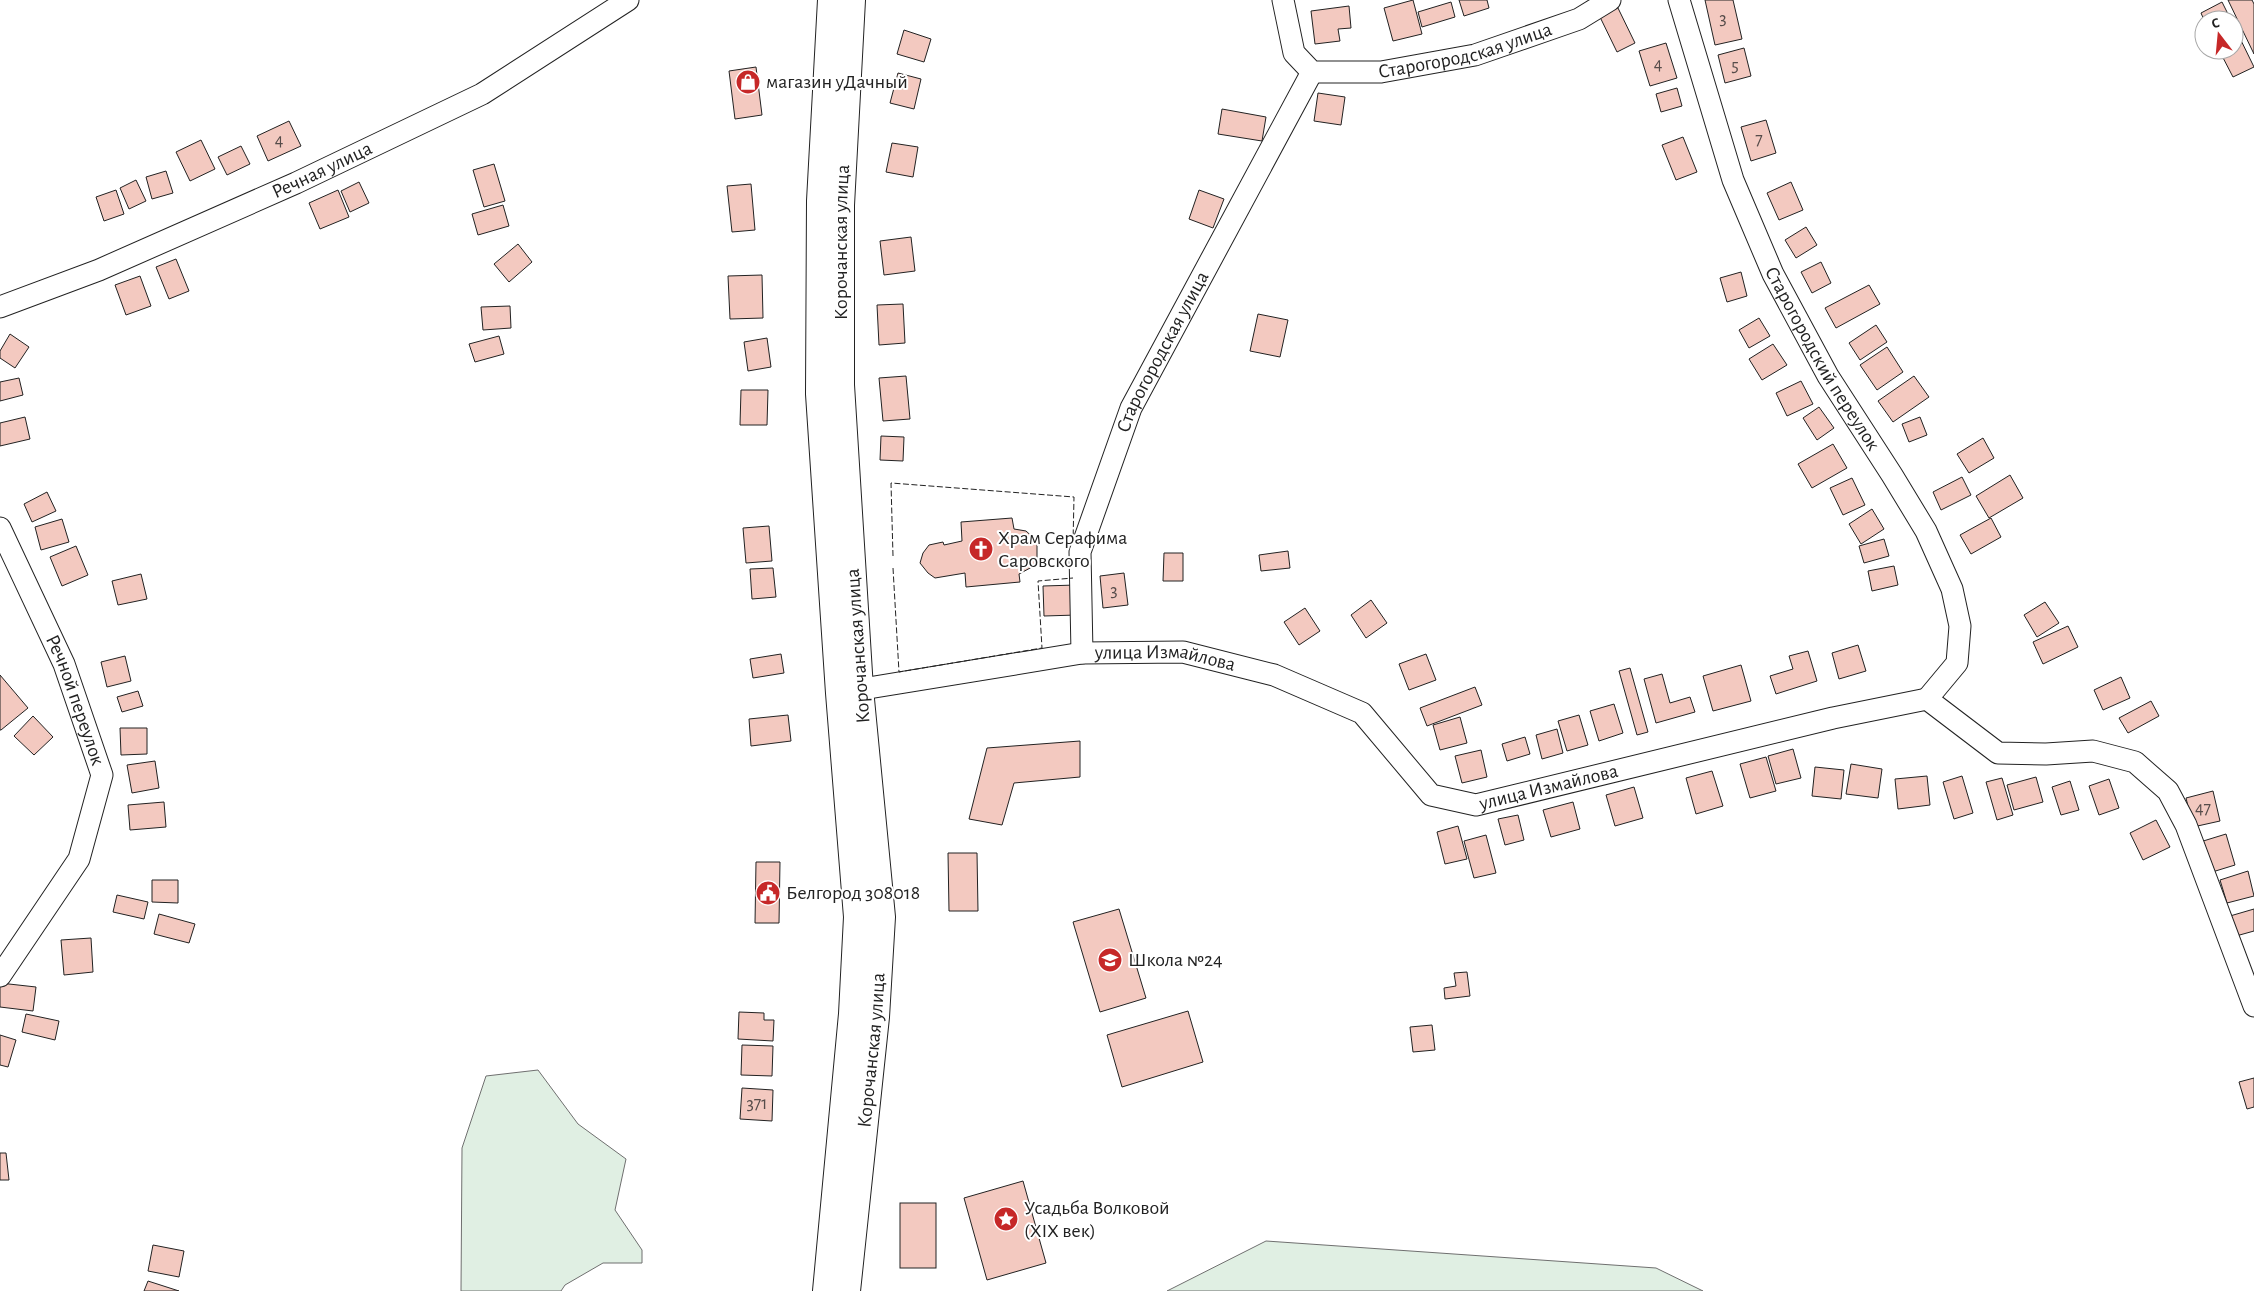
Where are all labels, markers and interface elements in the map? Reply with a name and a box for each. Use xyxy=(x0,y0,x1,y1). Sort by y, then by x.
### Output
house number: 3 xyxy=(1719,10,1727,28)
north arrow xyxy=(2194,10,2244,60)
text: С xyxy=(2210,16,2222,31)
street label: Старогородская улица xyxy=(1377,19,1554,82)
house number: 4 xyxy=(1654,56,1663,74)
house number: 5 xyxy=(1731,57,1739,75)
shop icon: магазин уДачный xyxy=(735,69,761,95)
place label: магазин уДачный xyxy=(766,72,908,92)
house number: 7 xyxy=(1755,131,1763,149)
house number: 4 xyxy=(275,132,284,150)
street label: Речная улица xyxy=(269,138,375,202)
street label: Корочанская улица xyxy=(831,164,853,320)
street label: Старогородский переулок xyxy=(1761,264,1883,454)
street label: Старогородская улица xyxy=(1113,268,1213,435)
place label: Храм Серафима Саровского xyxy=(998,528,1127,571)
church icon: Храм Серафима Саровского xyxy=(968,536,994,562)
street label: Корочанская улица xyxy=(843,568,873,724)
house number: 3 xyxy=(1110,582,1118,600)
street label: Речной переулок xyxy=(42,632,108,768)
street label: улица Измайлова xyxy=(1094,642,1238,675)
street label: улица Измайлова xyxy=(1476,761,1620,814)
house number: 47 xyxy=(2195,800,2211,818)
public building icon: Белгород 308018 xyxy=(755,880,781,906)
place label: Белгород 308018 xyxy=(786,883,920,903)
school or university icon: Школа №24 xyxy=(1097,947,1123,973)
place label: Школа №24 xyxy=(1128,950,1223,970)
street label: Корочанская улица xyxy=(854,972,889,1129)
house number: 371 xyxy=(746,1095,768,1113)
place label: Усадьба Волковой (XIX век) xyxy=(1024,1198,1170,1241)
place icon: Усадьба Волковой (XIX век) xyxy=(993,1206,1019,1232)

